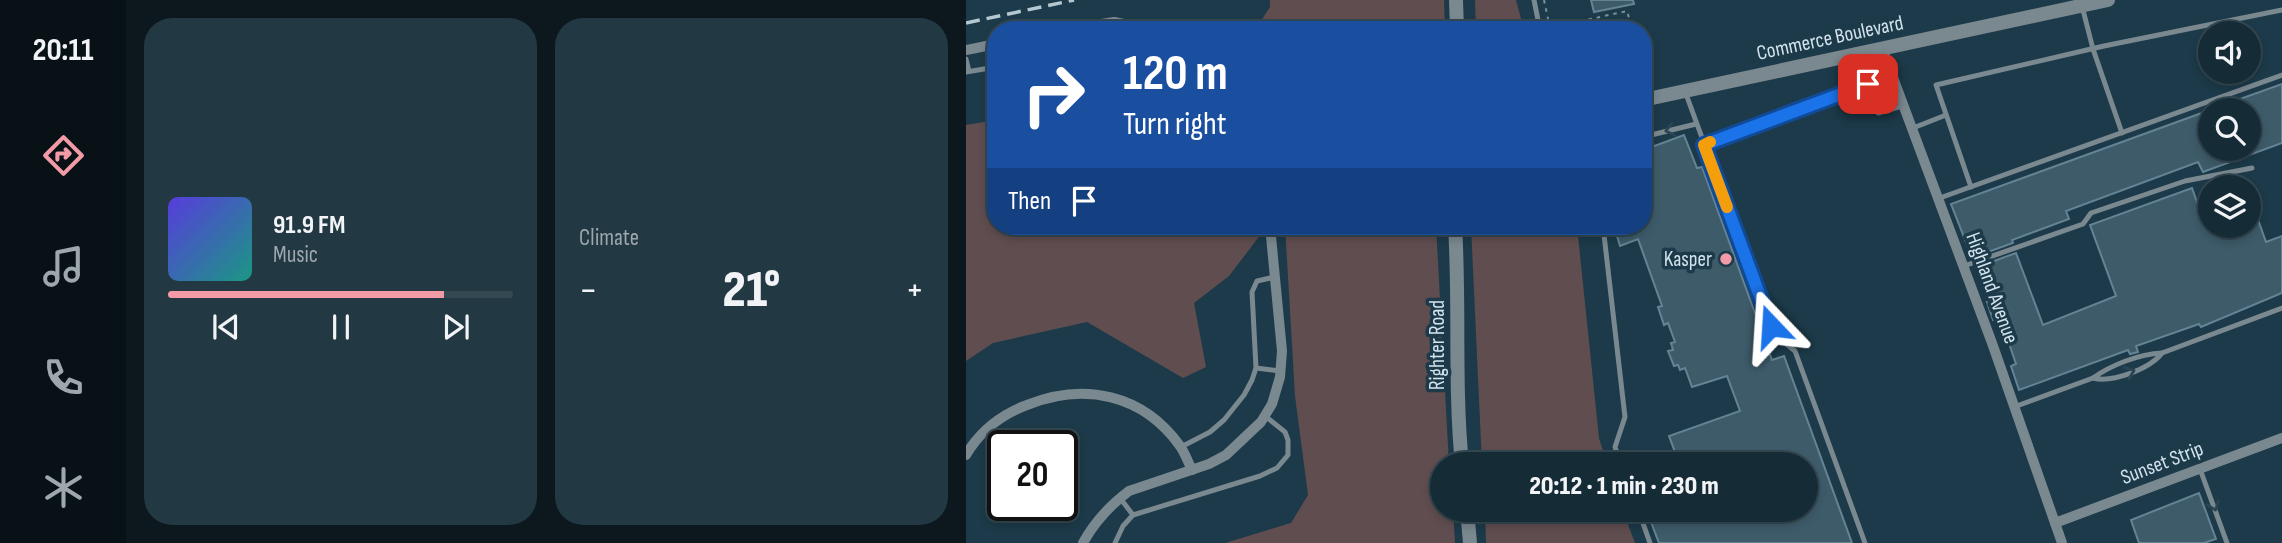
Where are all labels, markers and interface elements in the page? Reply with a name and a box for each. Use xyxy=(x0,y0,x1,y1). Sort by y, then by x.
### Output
street label: Commerce Boulevard xyxy=(1754,10,1906,66)
map controls xyxy=(2198,21,2261,238)
button: sound xyxy=(2198,21,2261,84)
text: 20:11 xyxy=(32,31,94,70)
text: 120 m xyxy=(1123,45,1228,104)
icon: right xyxy=(1008,49,1099,140)
pin xyxy=(1838,54,1898,114)
icon: arrive xyxy=(1849,65,1887,103)
button: search xyxy=(2198,98,2261,161)
text: Turn right xyxy=(1123,105,1227,144)
one-way arrow xyxy=(1664,122,1676,136)
icon: directions xyxy=(39,131,88,180)
button: layers xyxy=(2198,175,2261,238)
icon: arrive xyxy=(1065,182,1103,220)
text: Then xyxy=(1008,186,1051,217)
text: 91.9 FM xyxy=(273,210,345,241)
text: Climate xyxy=(579,224,639,252)
street label: Highland Avenue xyxy=(1960,229,2024,347)
text: Music xyxy=(273,241,318,269)
icon: music xyxy=(39,242,88,291)
place label: Kasper xyxy=(1664,247,1712,272)
marker: Kasper xyxy=(1718,251,1734,267)
text: 21° xyxy=(723,259,781,322)
text: − xyxy=(579,268,598,313)
text: + xyxy=(905,268,924,313)
position arrow xyxy=(1734,289,1808,363)
street label: Righter Road xyxy=(1425,300,1450,390)
icon: previous xyxy=(207,308,245,346)
icon: pause xyxy=(322,308,360,346)
icon: next xyxy=(437,308,475,346)
icon: phone xyxy=(39,353,88,402)
one-way arrow xyxy=(2123,366,2135,380)
speed limit sign: 20 xyxy=(987,430,1078,521)
street label: Sunset Strip xyxy=(2117,436,2207,490)
icon: climate xyxy=(39,463,88,512)
text: 20:12 · 1 min · 230 m xyxy=(1529,471,1719,502)
one-way arrow xyxy=(2205,499,2219,511)

